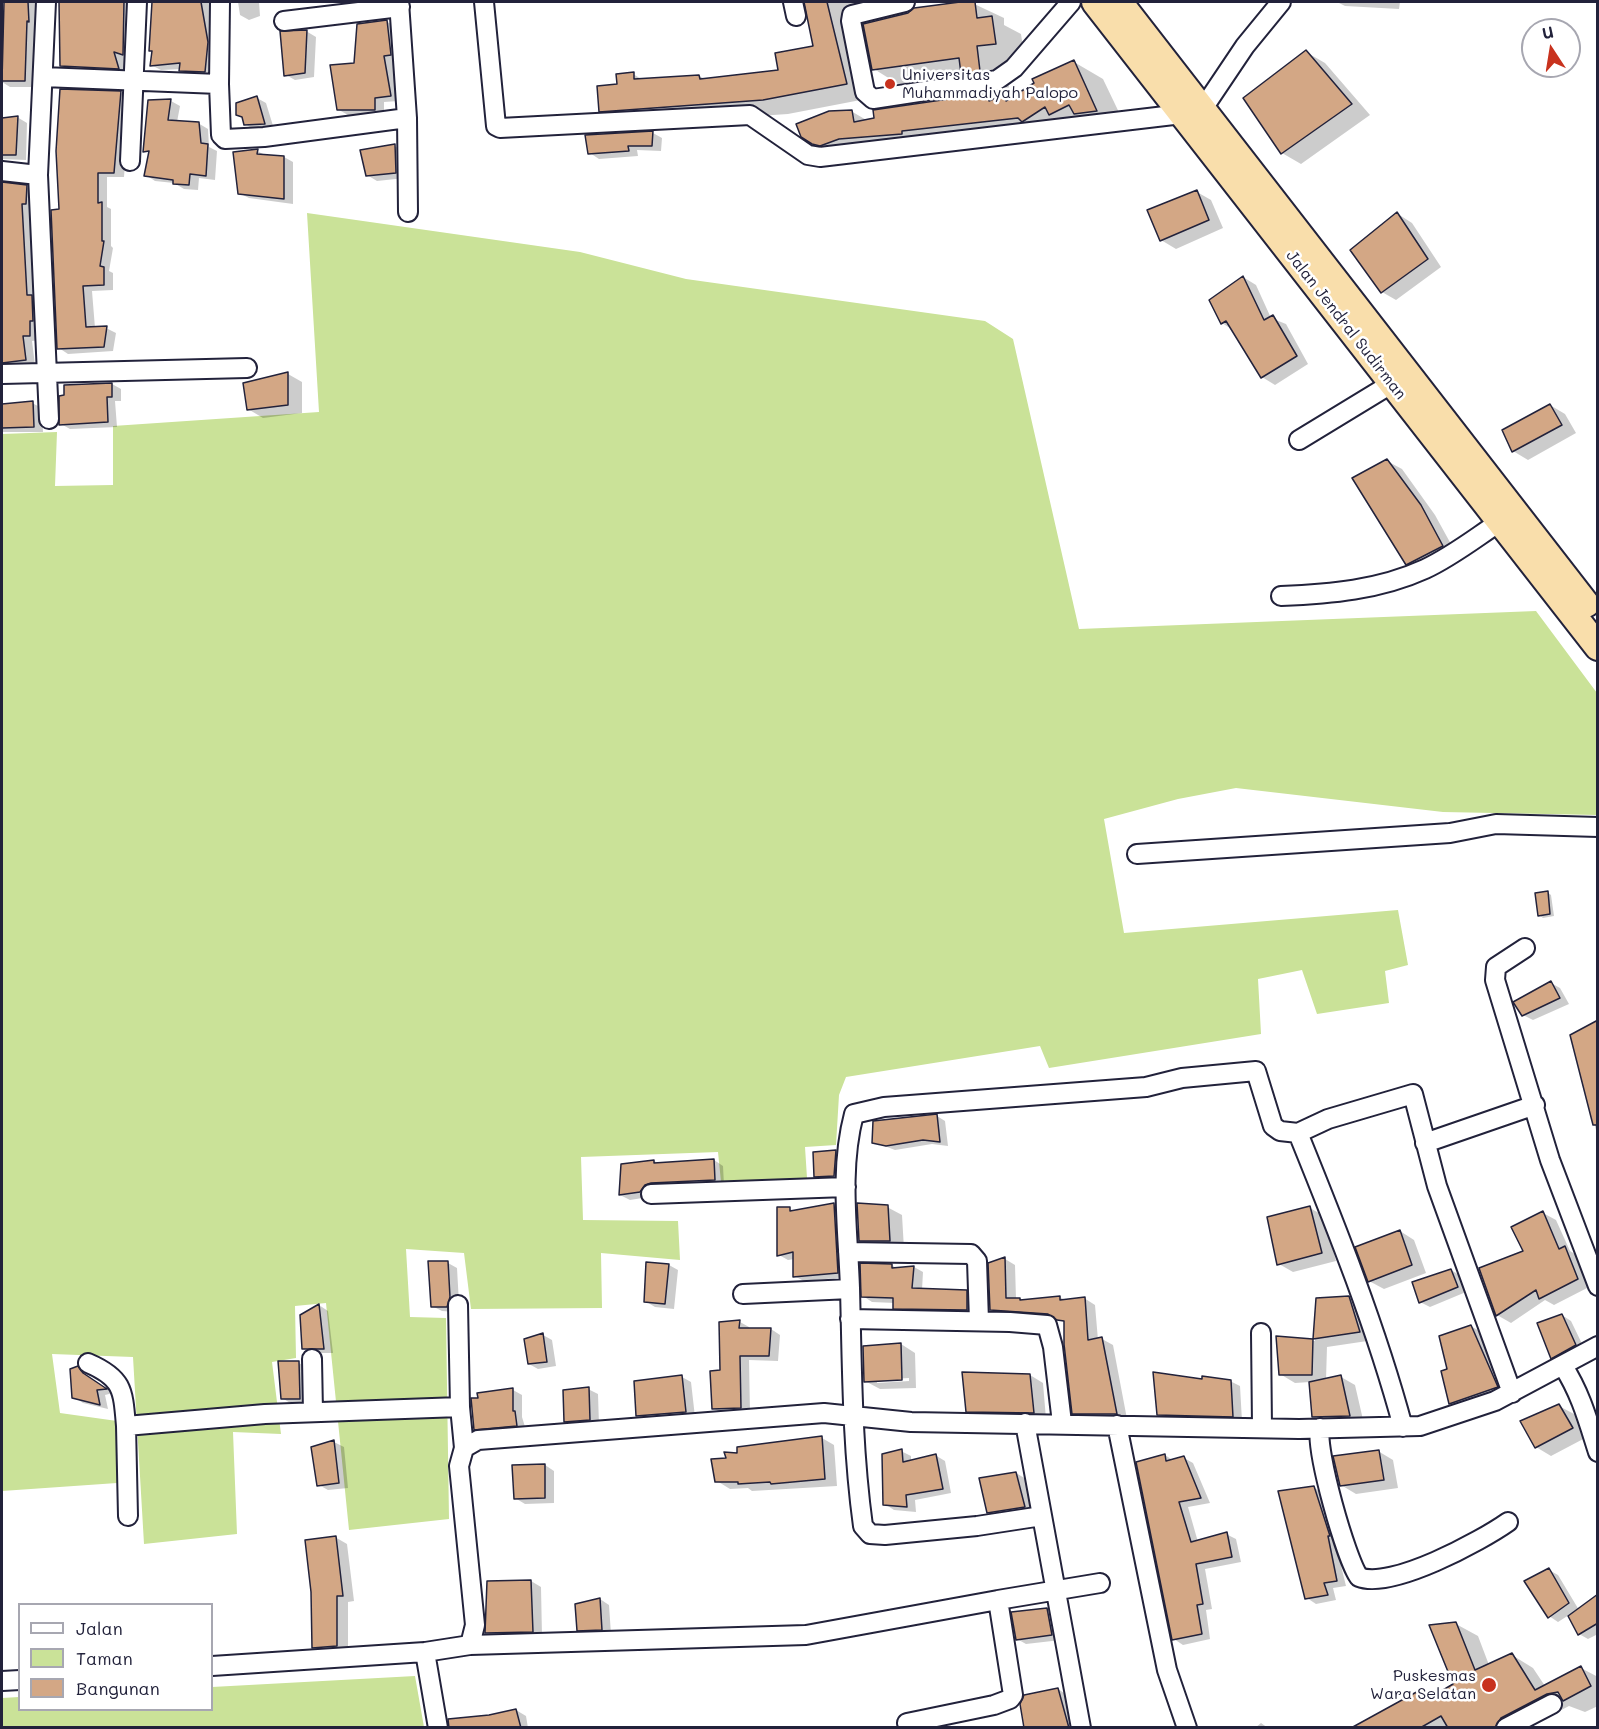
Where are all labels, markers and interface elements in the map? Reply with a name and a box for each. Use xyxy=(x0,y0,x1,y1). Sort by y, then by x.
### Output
north arrow xyxy=(1521,18,1581,78)
text: U xyxy=(1540,20,1555,43)
place label: Universitas Muhammadiyah Palopo xyxy=(902,65,1078,103)
marker: Universitas Muhammadiyah Palopo xyxy=(883,77,897,91)
street label: Jalan Jendral Sudirman xyxy=(1282,247,1410,403)
legend xyxy=(18,1603,213,1711)
text: Jalan xyxy=(76,1616,123,1640)
text: Taman xyxy=(76,1646,133,1670)
place label: Puskesmas Wara Selatan xyxy=(1370,1666,1476,1704)
text: Bangunan xyxy=(76,1676,160,1700)
marker: Puskesmas Wara Selatan xyxy=(1480,1676,1498,1694)

